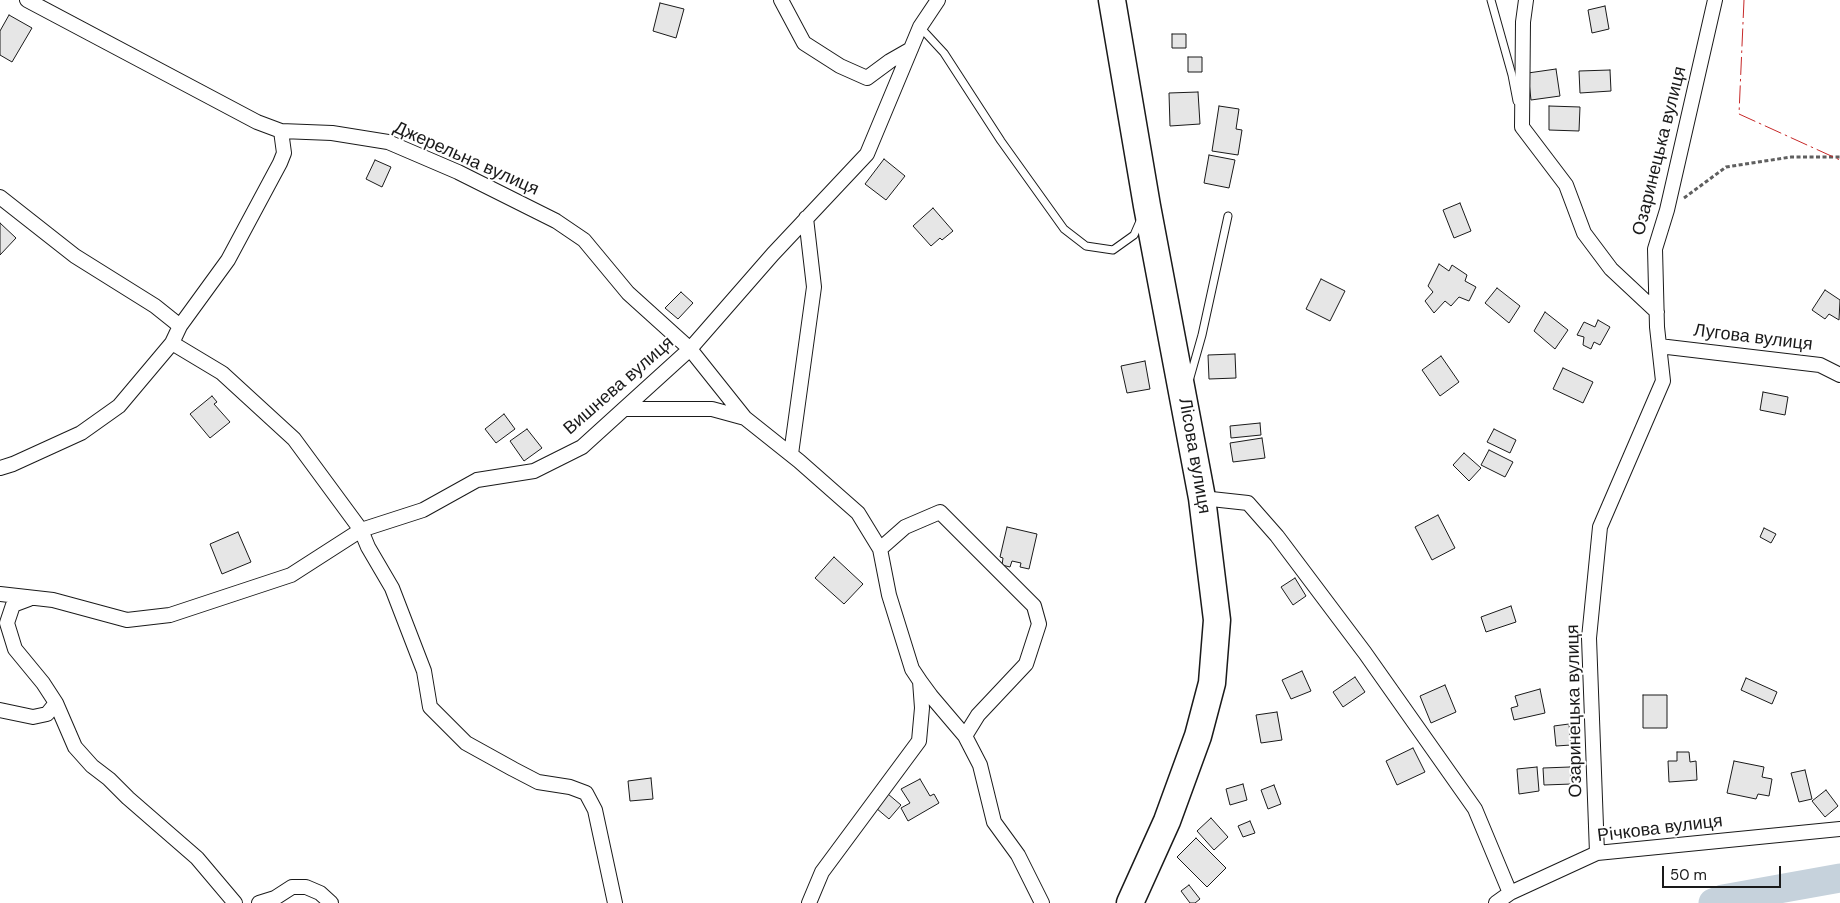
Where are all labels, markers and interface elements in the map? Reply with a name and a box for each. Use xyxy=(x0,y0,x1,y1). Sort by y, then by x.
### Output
street label: Озаринецька вулиця xyxy=(1629,64,1691,238)
street label: Джерельна вулиця xyxy=(390,117,542,201)
street label: Лугова вулиця xyxy=(1692,320,1814,356)
street label: Вишнева вулиця xyxy=(559,332,679,440)
street label: Лісова вулиця xyxy=(1173,396,1215,516)
street label: Озаринецька вулиця xyxy=(1563,624,1587,798)
street label: Річкова вулиця xyxy=(1596,811,1724,847)
scale bar xyxy=(1665,856,1784,888)
text: 50 m xyxy=(1670,865,1707,885)

